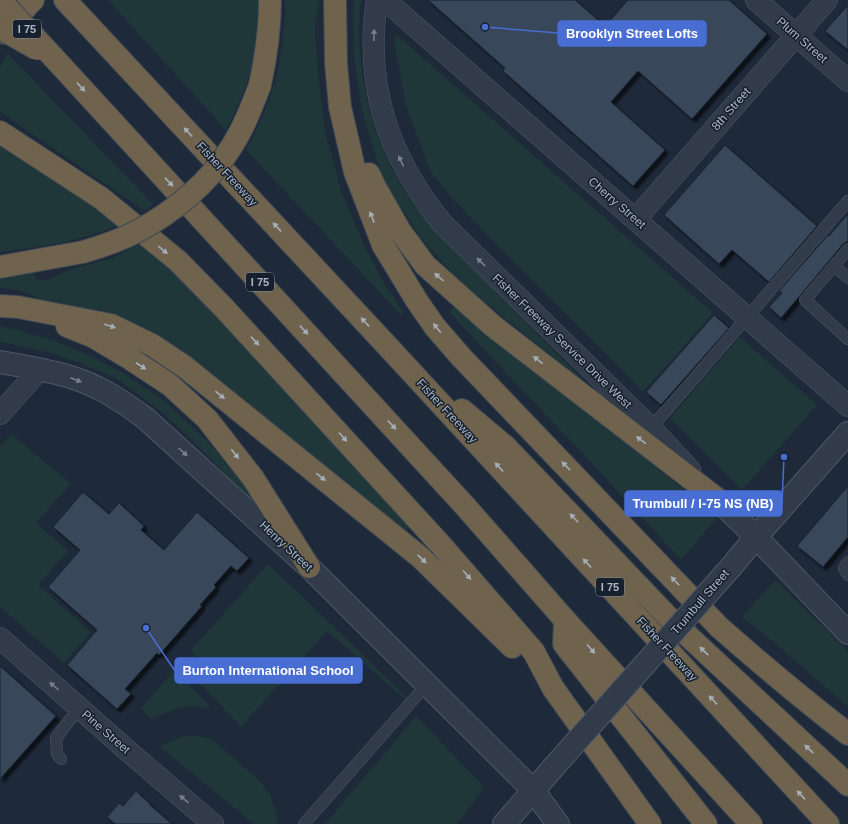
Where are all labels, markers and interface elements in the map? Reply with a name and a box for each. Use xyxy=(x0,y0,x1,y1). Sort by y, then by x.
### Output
street label: Plum Street xyxy=(774,14,831,66)
road number: I 75 xyxy=(13,20,41,38)
callout: Brooklyn Street Lofts xyxy=(558,21,706,46)
text: Brooklyn Street Lofts xyxy=(566,26,698,41)
one-way arrow xyxy=(371,28,377,41)
one-way arrow xyxy=(76,81,85,92)
street label: 8th Street xyxy=(709,84,754,133)
one-way arrow xyxy=(183,127,193,137)
street label: Fisher Freeway xyxy=(194,139,260,209)
one-way arrow xyxy=(398,155,404,167)
street label: Cherry Street xyxy=(585,174,649,232)
one-way arrow xyxy=(164,177,173,187)
one-way arrow xyxy=(368,210,374,222)
one-way arrow xyxy=(272,222,282,232)
one-way arrow xyxy=(158,245,169,254)
one-way arrow xyxy=(476,257,486,267)
street label: Fisher Freeway Service Drive West xyxy=(490,271,635,412)
road number: I 75 xyxy=(246,273,274,291)
one-way arrow xyxy=(434,273,443,282)
one-way arrow xyxy=(360,317,370,327)
one-way arrow xyxy=(105,323,117,329)
one-way arrow xyxy=(433,323,441,334)
one-way arrow xyxy=(299,325,309,335)
one-way arrow xyxy=(250,337,259,346)
one-way arrow xyxy=(533,356,544,365)
one-way arrow xyxy=(135,362,146,370)
street label: Fisher Freeway xyxy=(414,376,480,446)
one-way arrow xyxy=(71,377,83,383)
one-way arrow xyxy=(214,391,225,399)
one-way arrow xyxy=(387,420,396,431)
one-way arrow xyxy=(338,433,347,442)
one-way arrow xyxy=(635,436,646,444)
one-way arrow xyxy=(178,447,188,457)
one-way arrow xyxy=(230,448,239,459)
one-way arrow xyxy=(561,461,570,471)
one-way arrow xyxy=(494,462,504,472)
one-way arrow xyxy=(315,472,326,481)
callout: Trumbull / I-75 NS (NB) xyxy=(625,491,782,516)
text: Trumbull / I-75 NS (NB) xyxy=(633,496,773,511)
one-way arrow xyxy=(569,513,579,523)
street label: Henry Street xyxy=(257,518,316,575)
one-way arrow xyxy=(416,554,427,563)
one-way arrow xyxy=(582,558,592,568)
street label: Trumbull Street xyxy=(668,566,732,637)
one-way arrow xyxy=(463,570,472,581)
one-way arrow xyxy=(671,576,680,585)
road number: I 75 xyxy=(596,578,624,596)
street label: Fisher Freeway xyxy=(634,614,700,684)
one-way arrow xyxy=(587,644,596,654)
one-way arrow xyxy=(699,646,709,656)
callout: Burton International School xyxy=(175,658,362,683)
text: Burton International School xyxy=(182,663,354,678)
one-way arrow xyxy=(49,682,58,691)
one-way arrow xyxy=(708,695,718,705)
street label: Pine Street xyxy=(79,707,133,757)
one-way arrow xyxy=(804,744,814,754)
one-way arrow xyxy=(796,790,806,800)
one-way arrow xyxy=(178,794,189,803)

